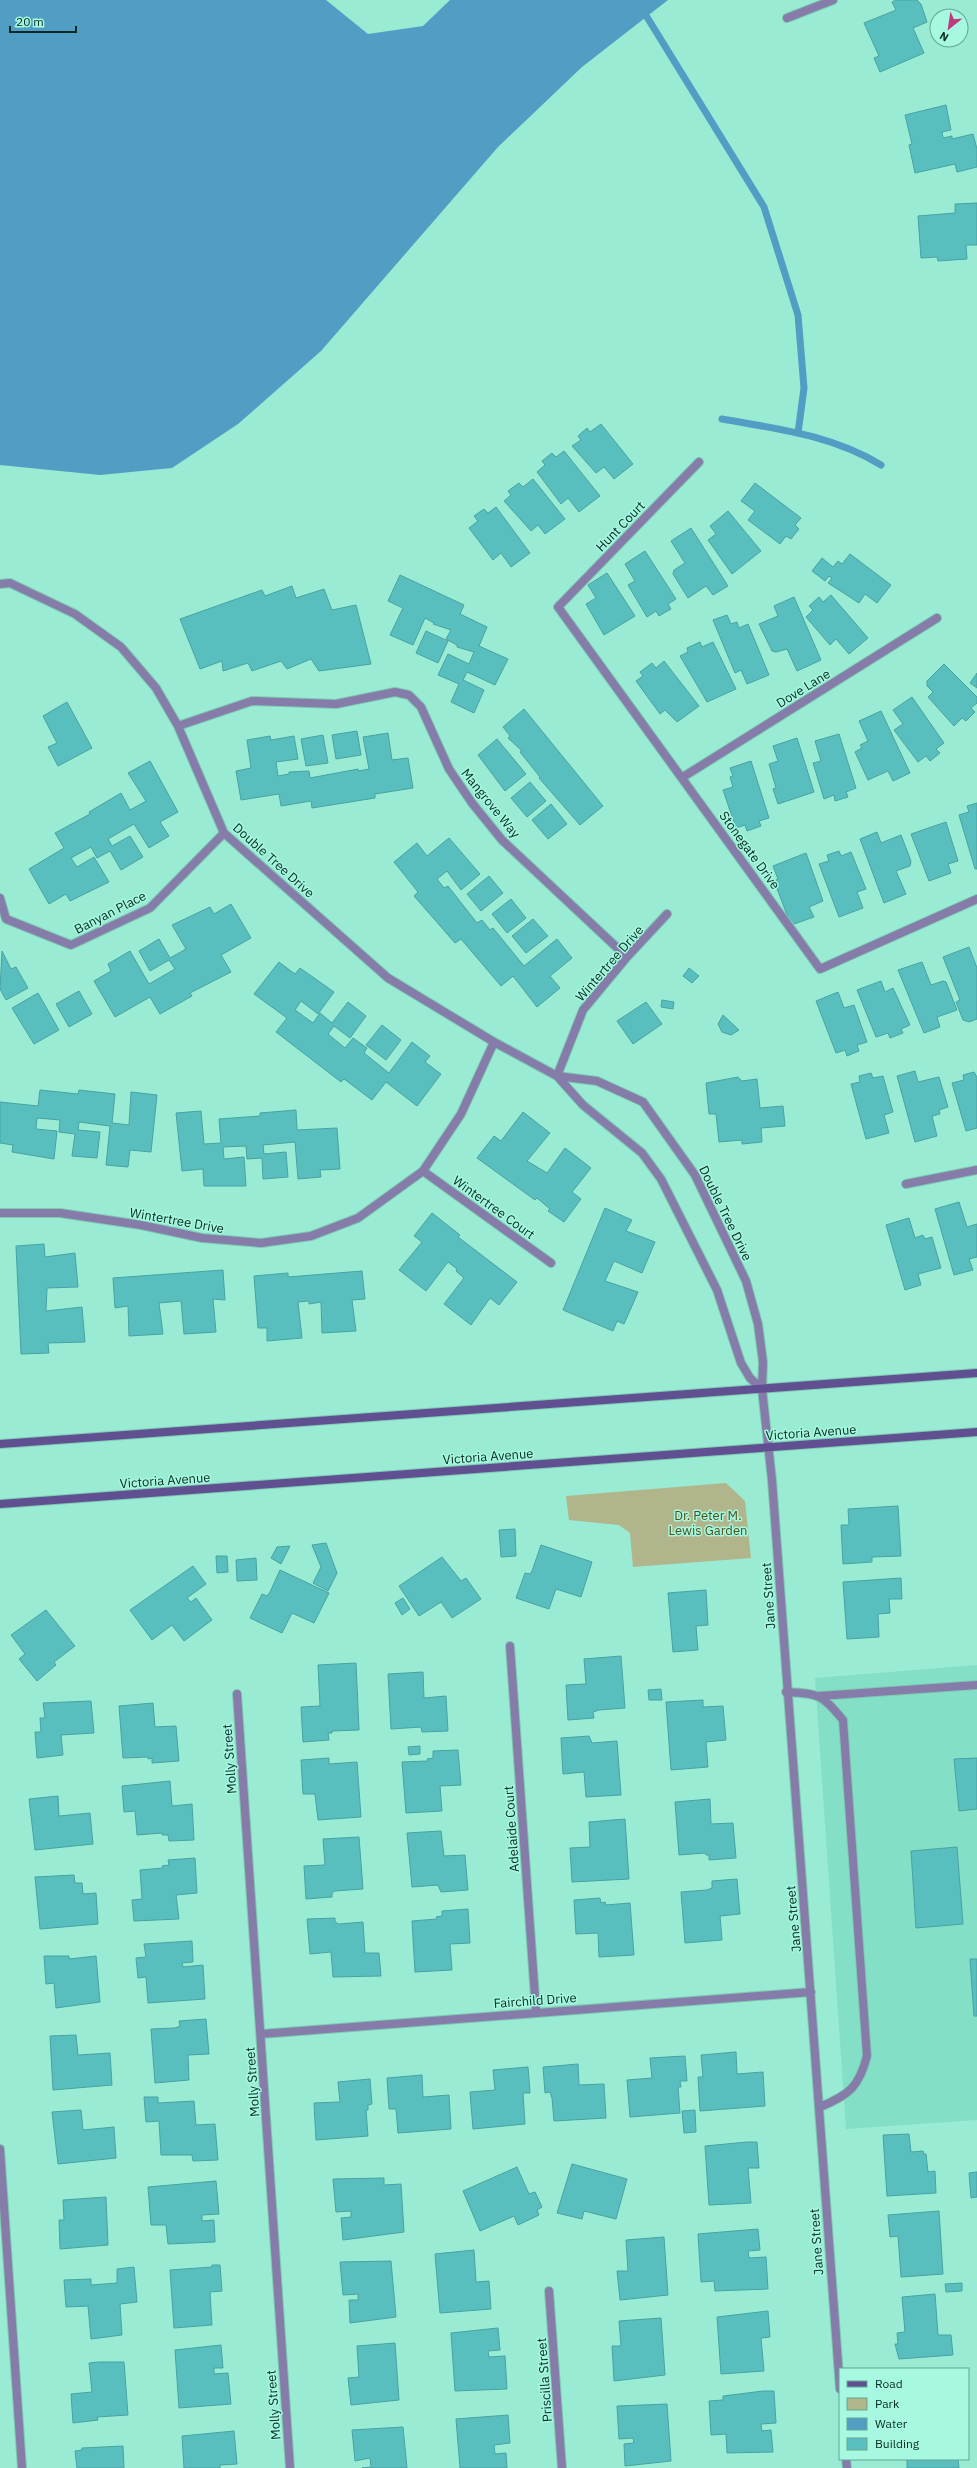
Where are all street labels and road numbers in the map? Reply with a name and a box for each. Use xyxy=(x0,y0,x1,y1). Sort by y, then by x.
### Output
street label: Hunt Court xyxy=(592,498,649,555)
street label: Dove Lane xyxy=(773,665,833,712)
street label: Mangrove Way xyxy=(457,765,524,842)
street label: Stonegate Drive xyxy=(716,808,784,893)
street label: Double Tree Drive xyxy=(229,819,318,901)
street label: Banyan Place xyxy=(71,887,149,938)
street label: Wintertree Drive xyxy=(572,922,647,1005)
street label: Double Tree Drive xyxy=(695,1163,756,1264)
street label: Wintertree Court xyxy=(449,1172,538,1243)
street label: Wintertree Drive xyxy=(128,1204,225,1237)
street label: Victoria Avenue xyxy=(765,1421,857,1444)
street label: Victoria Avenue xyxy=(442,1445,534,1468)
street label: Victoria Avenue xyxy=(119,1469,211,1492)
street label: Jane Street xyxy=(758,1562,779,1630)
street label: Molly Street xyxy=(219,1723,240,1794)
street label: Adelaide Court xyxy=(500,1785,523,1873)
street label: Jane Street xyxy=(782,1885,805,1953)
street label: Fairchild Drive xyxy=(493,1989,577,2012)
street label: Molly Street xyxy=(242,2046,263,2117)
street label: Jane Street xyxy=(806,2208,827,2276)
street label: Priscilla Street xyxy=(533,2337,556,2423)
street label: Molly Street xyxy=(263,2369,284,2440)

